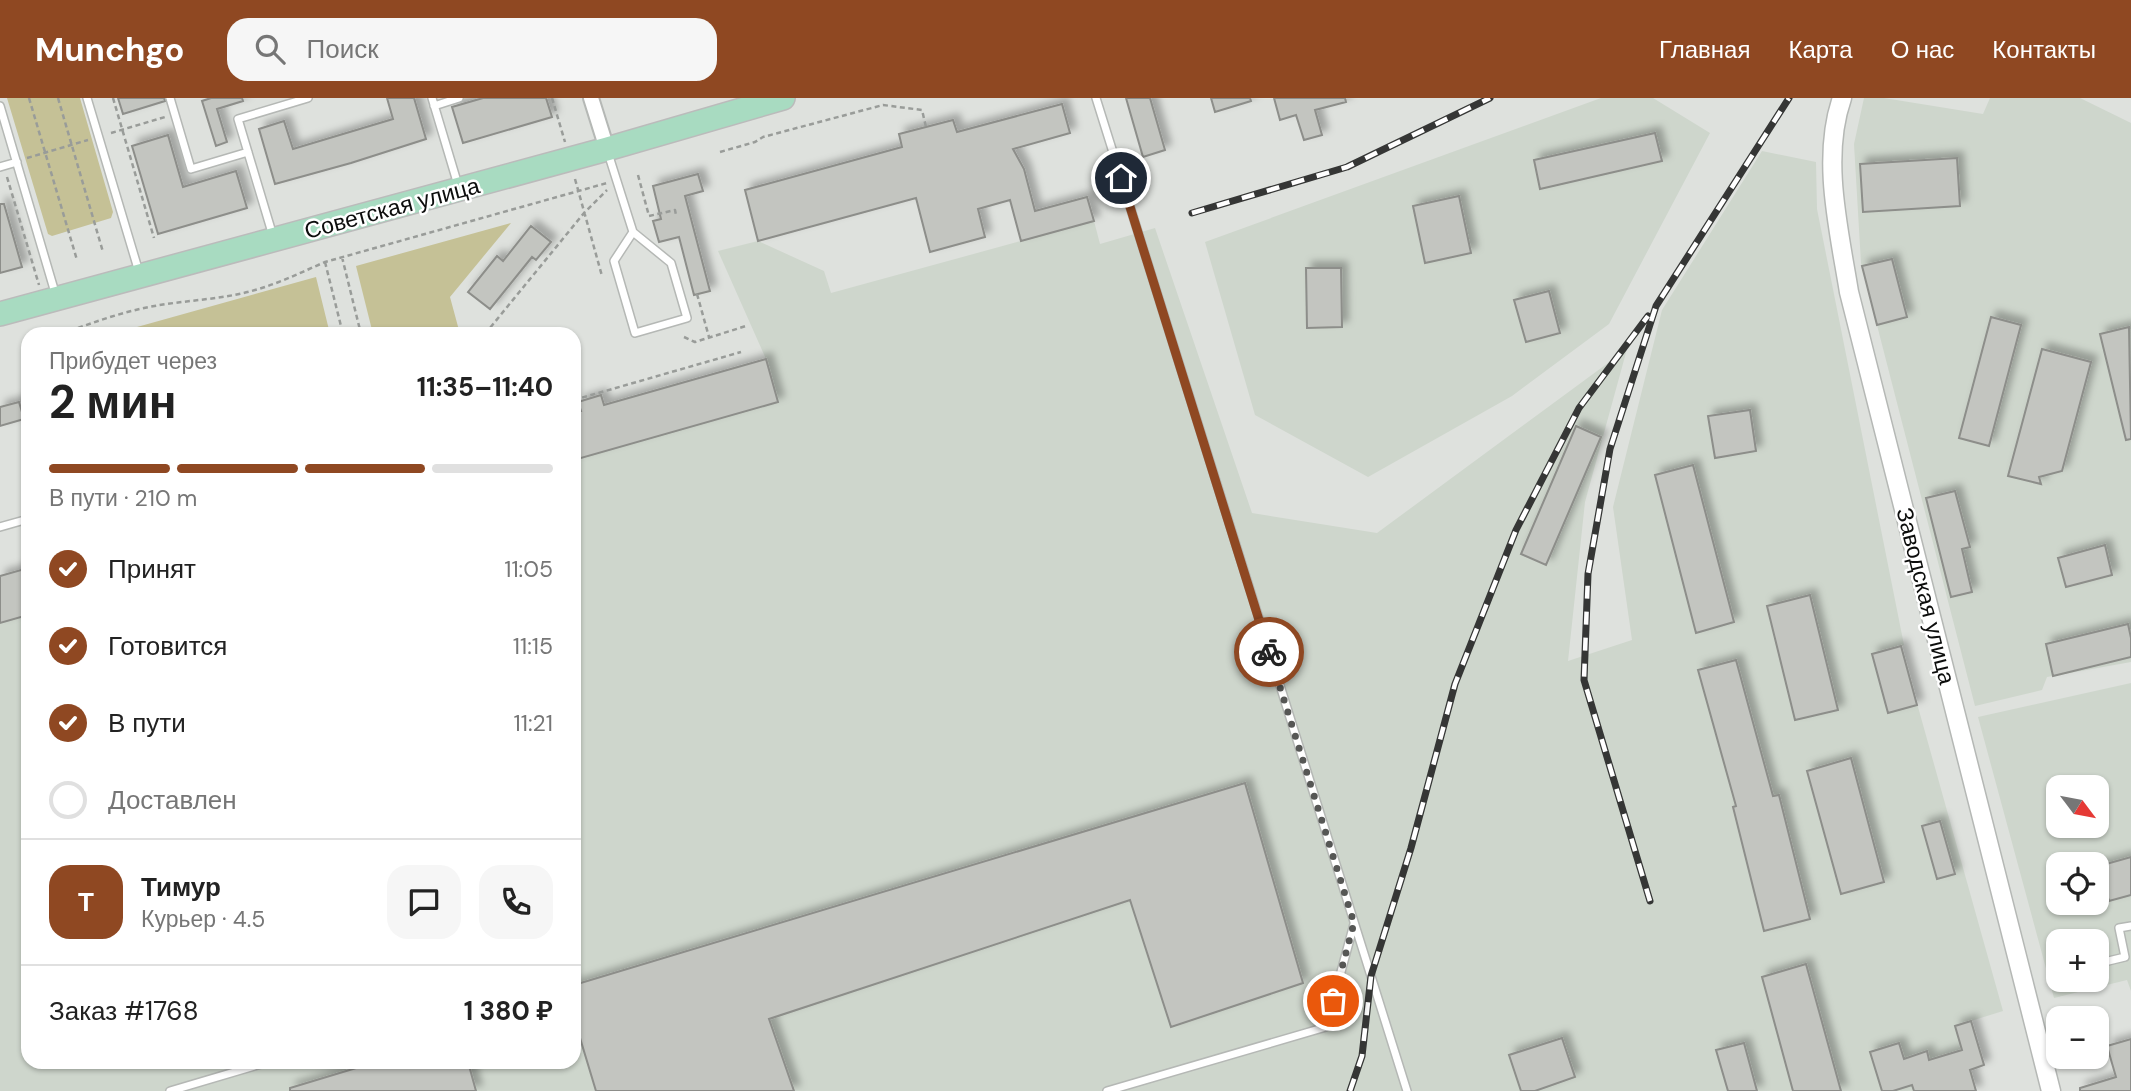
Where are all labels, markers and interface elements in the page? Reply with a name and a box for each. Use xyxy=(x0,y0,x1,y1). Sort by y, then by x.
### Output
search box xyxy=(227,18,717,81)
text: Munchgo xyxy=(35,28,185,71)
icon: search xyxy=(251,30,289,68)
text: Поиск xyxy=(307,32,379,66)
text: Главная xyxy=(1659,34,1750,65)
text: Карта xyxy=(1788,34,1853,65)
text: О нас xyxy=(1891,34,1954,65)
text: Контакты xyxy=(1992,34,2096,65)
pin xyxy=(1091,148,1151,208)
icon: home xyxy=(1102,159,1140,197)
street label: Советская улица xyxy=(301,170,483,246)
text: Прибудет через xyxy=(49,346,217,376)
text: 11:35–11:40 xyxy=(417,370,553,404)
text: 2 мин xyxy=(49,372,176,432)
text: В пути · 210 m xyxy=(49,483,197,513)
street label: Заводская улица xyxy=(1890,505,1962,688)
icon: check xyxy=(49,550,87,588)
text: Принят xyxy=(108,552,196,586)
text: 11:05 xyxy=(504,554,553,584)
courier xyxy=(1234,617,1304,687)
icon: check xyxy=(49,627,87,665)
text: Готовится xyxy=(108,629,227,663)
text: 11:15 xyxy=(513,631,553,661)
icon: bike xyxy=(1250,633,1288,671)
icon: check xyxy=(49,704,87,742)
text: В пути xyxy=(108,706,186,740)
text: 11:21 xyxy=(514,708,553,738)
north arrow xyxy=(2046,775,2109,838)
map controls xyxy=(2046,775,2109,1069)
text: Доставлен xyxy=(108,783,237,817)
button: locate xyxy=(2046,852,2109,915)
button: chat xyxy=(387,865,461,939)
button: phone xyxy=(479,865,553,939)
text: Тимур xyxy=(141,870,221,904)
text: Т xyxy=(78,885,94,919)
text: Курьер · 4.5 xyxy=(141,904,265,934)
button: + xyxy=(2046,929,2109,992)
pin xyxy=(1303,971,1363,1031)
icon: bag xyxy=(1314,982,1352,1020)
text: Заказ #1768 xyxy=(49,994,198,1028)
text: 1 380 ₽ xyxy=(464,994,553,1028)
button: − xyxy=(2046,1006,2109,1069)

